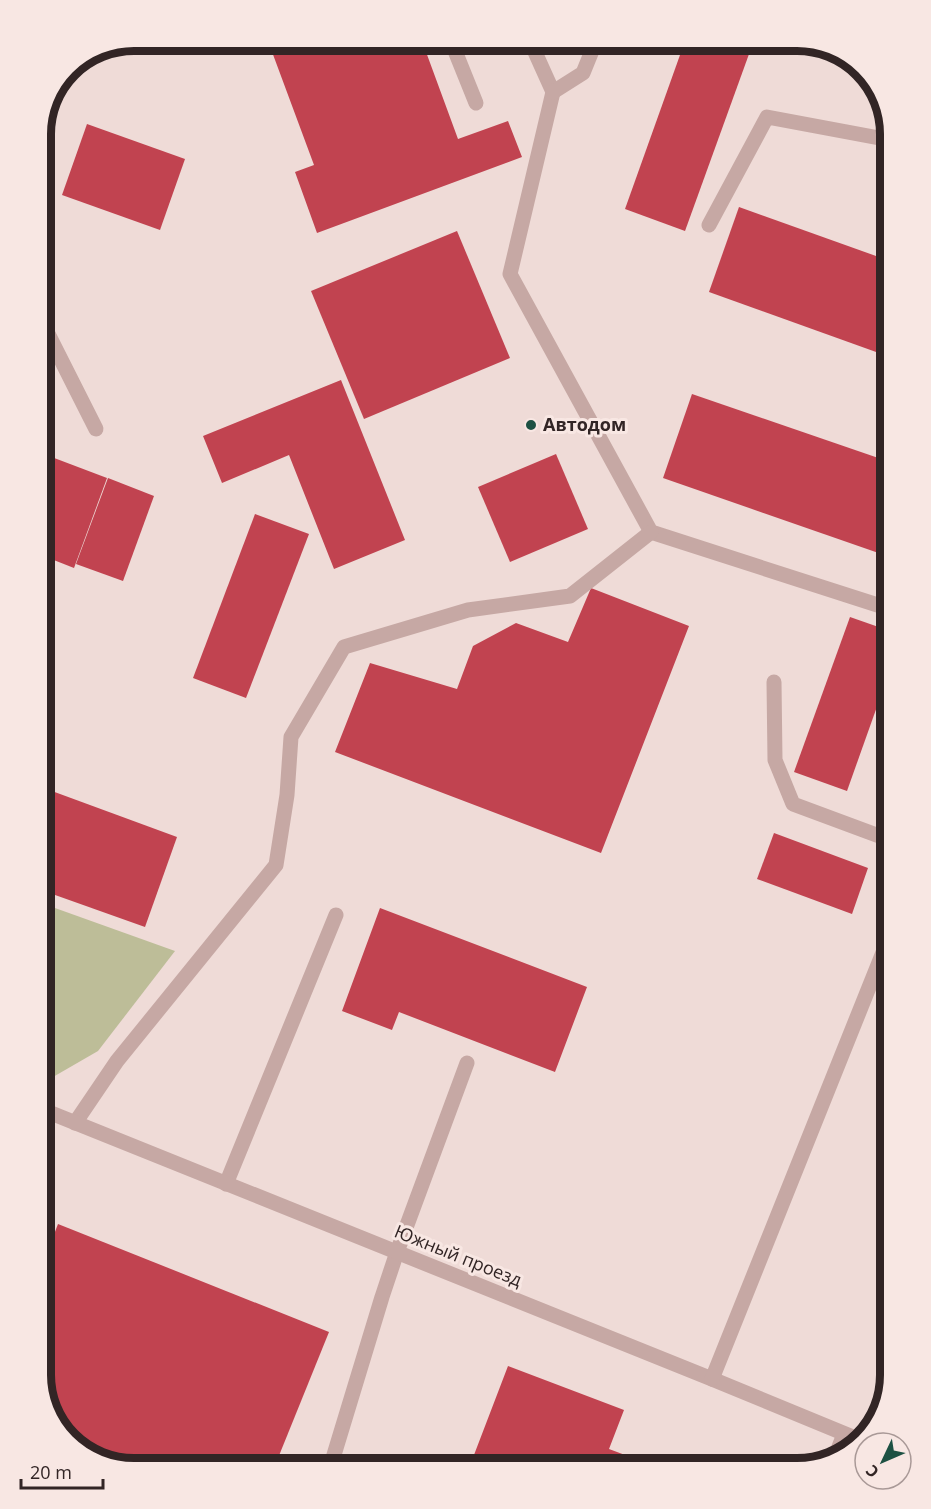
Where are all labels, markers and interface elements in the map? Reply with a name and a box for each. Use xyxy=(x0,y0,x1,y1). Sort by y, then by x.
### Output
place label: Автодом xyxy=(543,412,626,436)
marker: Автодом xyxy=(524,418,538,432)
street label: Южный проезд xyxy=(391,1219,526,1292)
north arrow xyxy=(853,1431,913,1491)
scale bar xyxy=(21,1452,104,1490)
text: 20 m xyxy=(30,1460,72,1484)
text: С xyxy=(861,1460,884,1483)

